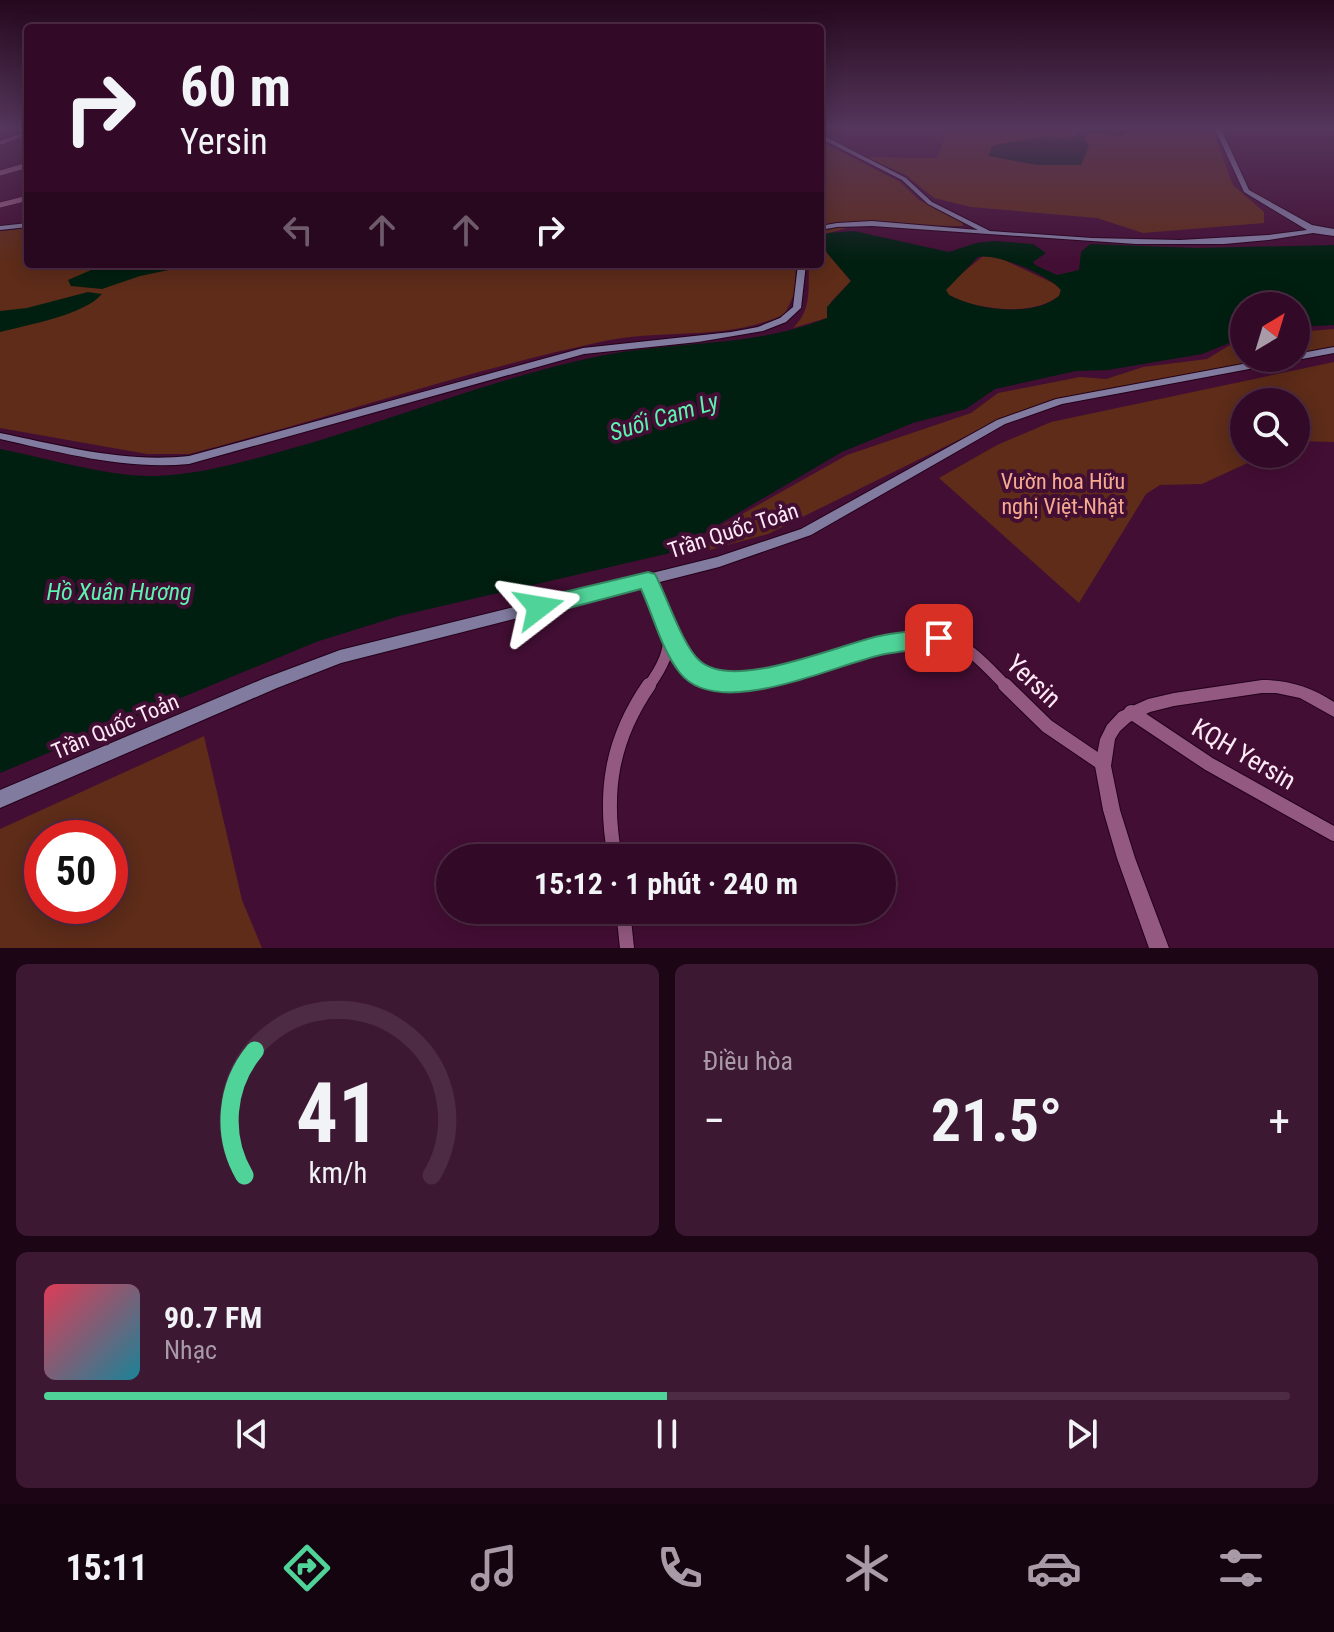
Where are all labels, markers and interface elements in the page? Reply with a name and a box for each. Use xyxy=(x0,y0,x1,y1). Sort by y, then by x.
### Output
text: 60 m xyxy=(180,54,291,120)
icon: right xyxy=(48,56,152,160)
text: Yersin xyxy=(180,121,268,163)
icon: left xyxy=(276,208,320,252)
icon: ahead xyxy=(360,208,404,252)
icon: ahead xyxy=(444,208,488,252)
icon: right xyxy=(528,208,572,252)
north arrow xyxy=(1230,292,1310,372)
map controls xyxy=(1230,292,1310,468)
water label: Suối Cam Ly xyxy=(606,387,723,447)
button: search xyxy=(1230,388,1310,468)
park label: Vườn hoa Hữu nghị Việt-Nhật xyxy=(1001,469,1125,519)
street label: Trần Quốc Toản xyxy=(665,498,801,563)
position arrow xyxy=(497,565,581,649)
water label: Hồ Xuân Hương xyxy=(46,578,192,606)
pin xyxy=(905,604,973,672)
icon: arrive xyxy=(917,616,961,660)
street label: Yersin xyxy=(1001,648,1067,714)
street label: Trần Quốc Toản xyxy=(48,688,182,764)
street label: KQH Yersin xyxy=(1187,712,1301,796)
speed limit sign: 50 xyxy=(24,820,128,924)
text: 15:12 · 1 phút · 240 m xyxy=(534,866,798,901)
text: Điều hòa xyxy=(703,1046,793,1076)
text: 41 xyxy=(295,1065,380,1162)
text: 21.5° xyxy=(931,1085,1062,1156)
text: − xyxy=(703,1095,725,1147)
text: + xyxy=(1268,1095,1290,1147)
text: km/h xyxy=(308,1156,367,1190)
text: 90.7 FM xyxy=(164,1300,262,1335)
text: Nhạc xyxy=(164,1335,217,1365)
icon: previous xyxy=(230,1412,274,1456)
icon: pause xyxy=(645,1412,689,1456)
icon: next xyxy=(1060,1412,1104,1456)
icon: directions xyxy=(279,1540,335,1596)
icon: music xyxy=(466,1540,522,1596)
icon: phone xyxy=(652,1540,708,1596)
icon: climate xyxy=(839,1540,895,1596)
icon: car xyxy=(1026,1540,1082,1596)
icon: filters xyxy=(1213,1540,1269,1596)
text: 15:11 xyxy=(65,1547,148,1589)

